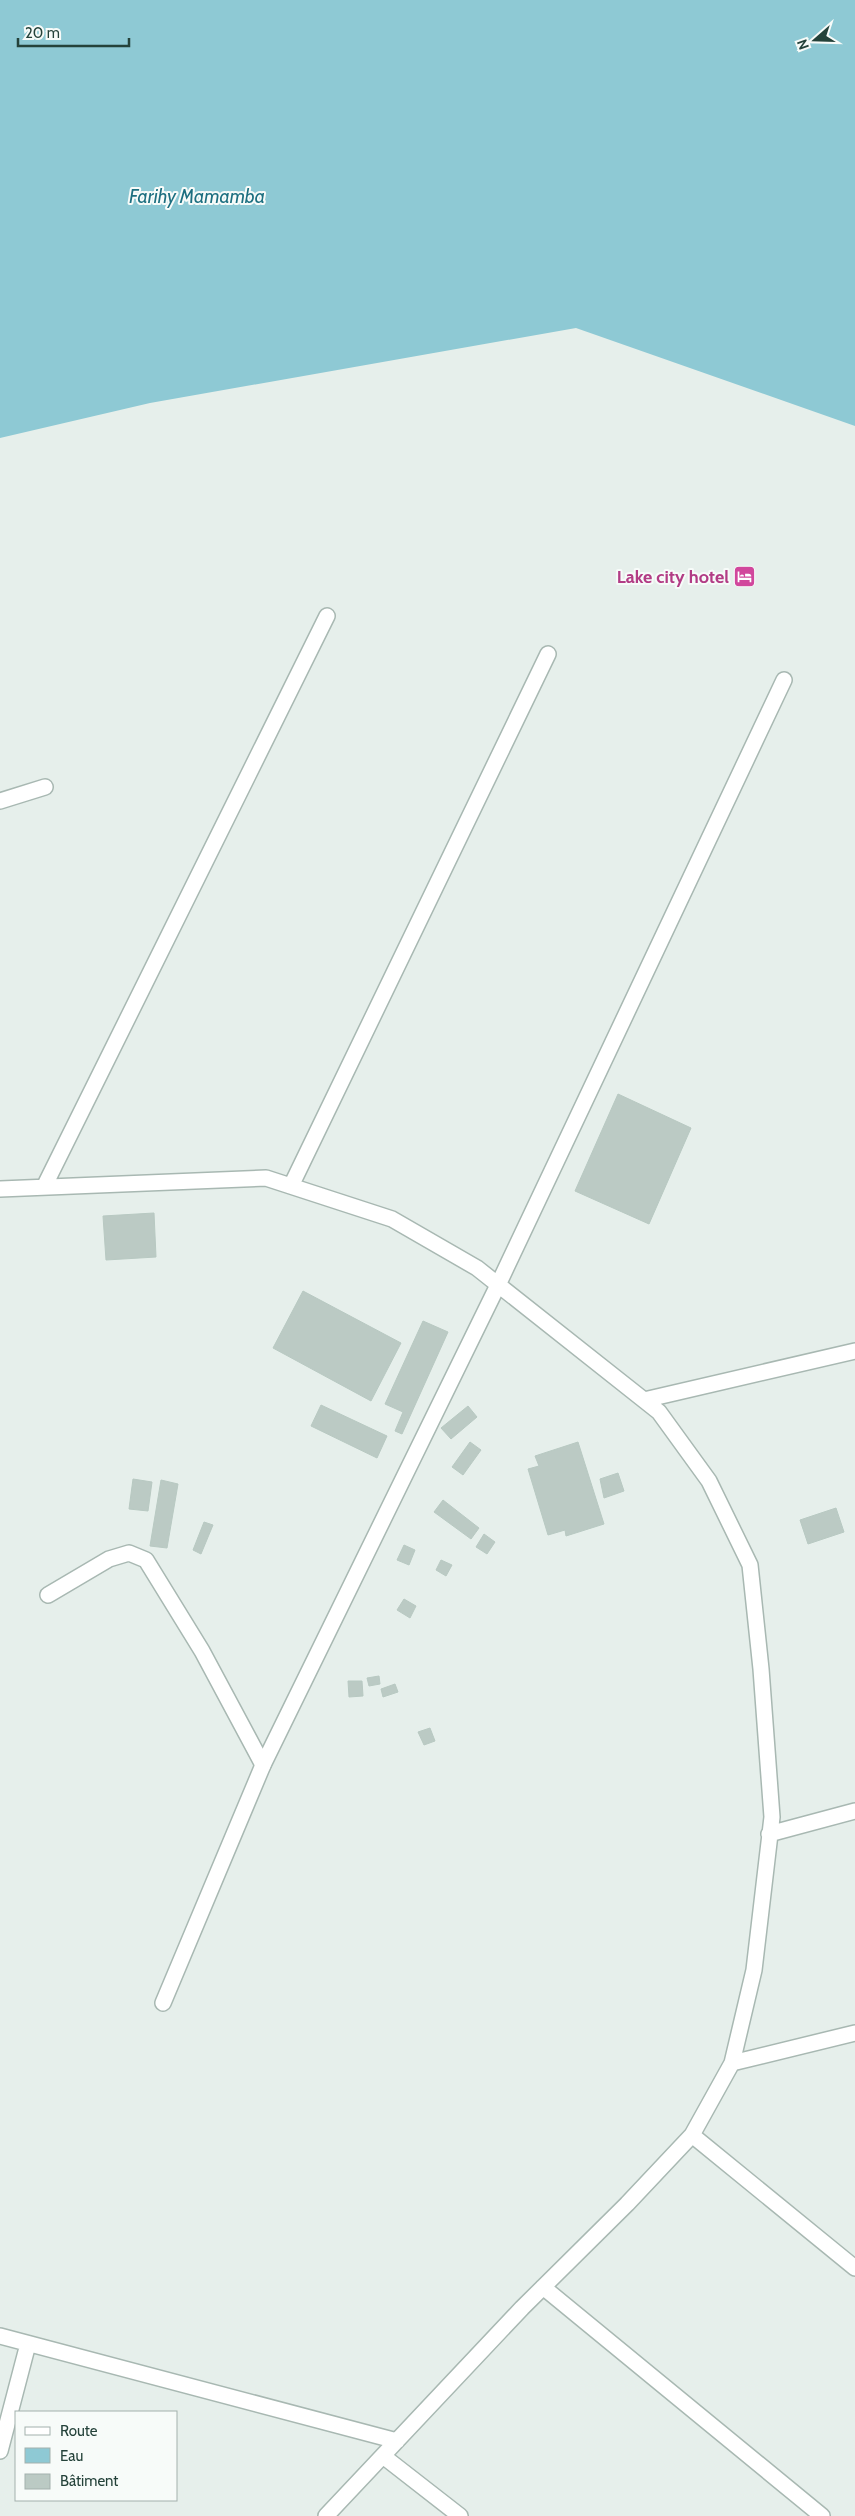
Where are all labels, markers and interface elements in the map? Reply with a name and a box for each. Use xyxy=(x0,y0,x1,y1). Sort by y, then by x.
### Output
scale bar xyxy=(18,15,129,47)
north arrow xyxy=(790,15,840,65)
text: 20 m xyxy=(25,24,60,42)
text: N xyxy=(793,37,813,52)
water label: Farihy Mamamba xyxy=(129,185,265,208)
hotel icon: Lake city hotel xyxy=(733,565,757,589)
place label: Lake city hotel xyxy=(617,566,729,588)
legend xyxy=(15,2411,178,2501)
text: Route xyxy=(60,2422,98,2440)
text: Eau xyxy=(60,2447,83,2465)
text: Bâtiment xyxy=(60,2472,118,2490)

